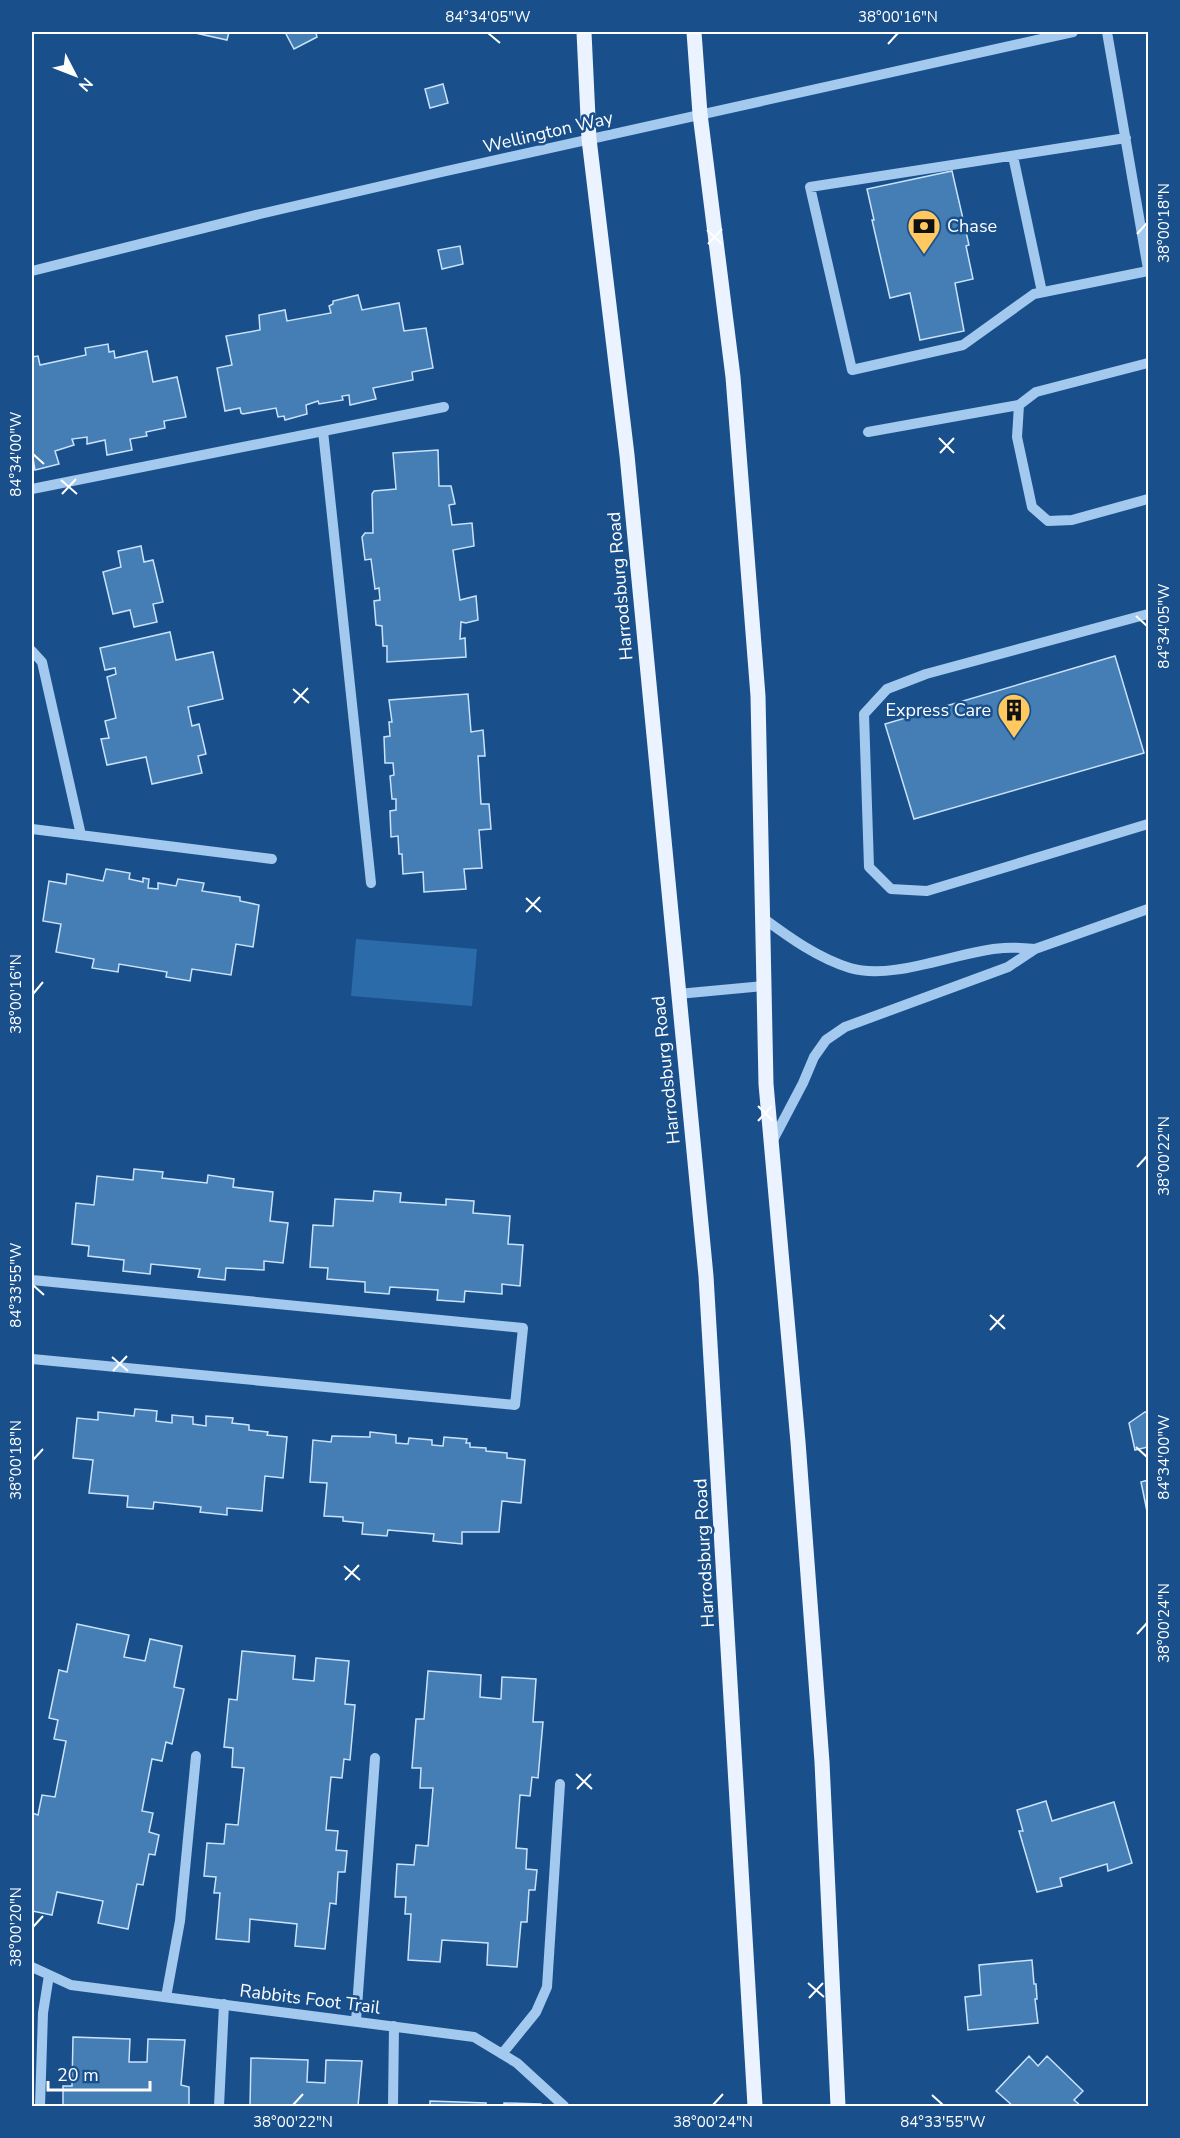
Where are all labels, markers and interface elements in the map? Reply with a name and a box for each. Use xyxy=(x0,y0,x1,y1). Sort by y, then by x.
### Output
text: 84°34'05"W xyxy=(445,7,531,27)
text: 38°00'16"N xyxy=(858,7,938,27)
north arrow xyxy=(45,45,105,105)
text: N xyxy=(73,73,98,96)
street label: Wellington Way xyxy=(481,105,616,159)
text: 38°00'18"N xyxy=(1154,183,1174,263)
bank icon: Chase xyxy=(906,208,942,255)
place label: Chase xyxy=(947,214,997,238)
text: 84°34'00"W xyxy=(6,411,26,497)
street label: Harrodsburg Road xyxy=(602,511,638,661)
text: 84°34'05"W xyxy=(1154,583,1174,669)
building icon: Express Care xyxy=(996,692,1032,739)
place label: Express Care xyxy=(885,698,991,722)
text: 38°00'16"N xyxy=(6,954,26,1034)
street label: Harrodsburg Road xyxy=(646,995,686,1145)
text: 38°00'22"N xyxy=(1154,1116,1174,1196)
text: 84°33'55"W xyxy=(6,1242,26,1328)
text: 84°34'00"W xyxy=(1154,1414,1174,1500)
text: 38°00'18"N xyxy=(6,1420,26,1500)
street label: Harrodsburg Road xyxy=(688,1478,720,1628)
text: 38°00'24"N xyxy=(1154,1583,1174,1663)
text: 38°00'20"N xyxy=(6,1887,26,1967)
street label: Rabbits Foot Trail xyxy=(238,1978,382,2020)
scale bar xyxy=(48,2054,150,2092)
text: 20 m xyxy=(57,2063,99,2087)
text: 38°00'22"N xyxy=(253,2112,333,2132)
text: 38°00'24"N xyxy=(673,2112,753,2132)
text: 84°33'55"W xyxy=(900,2112,986,2132)

